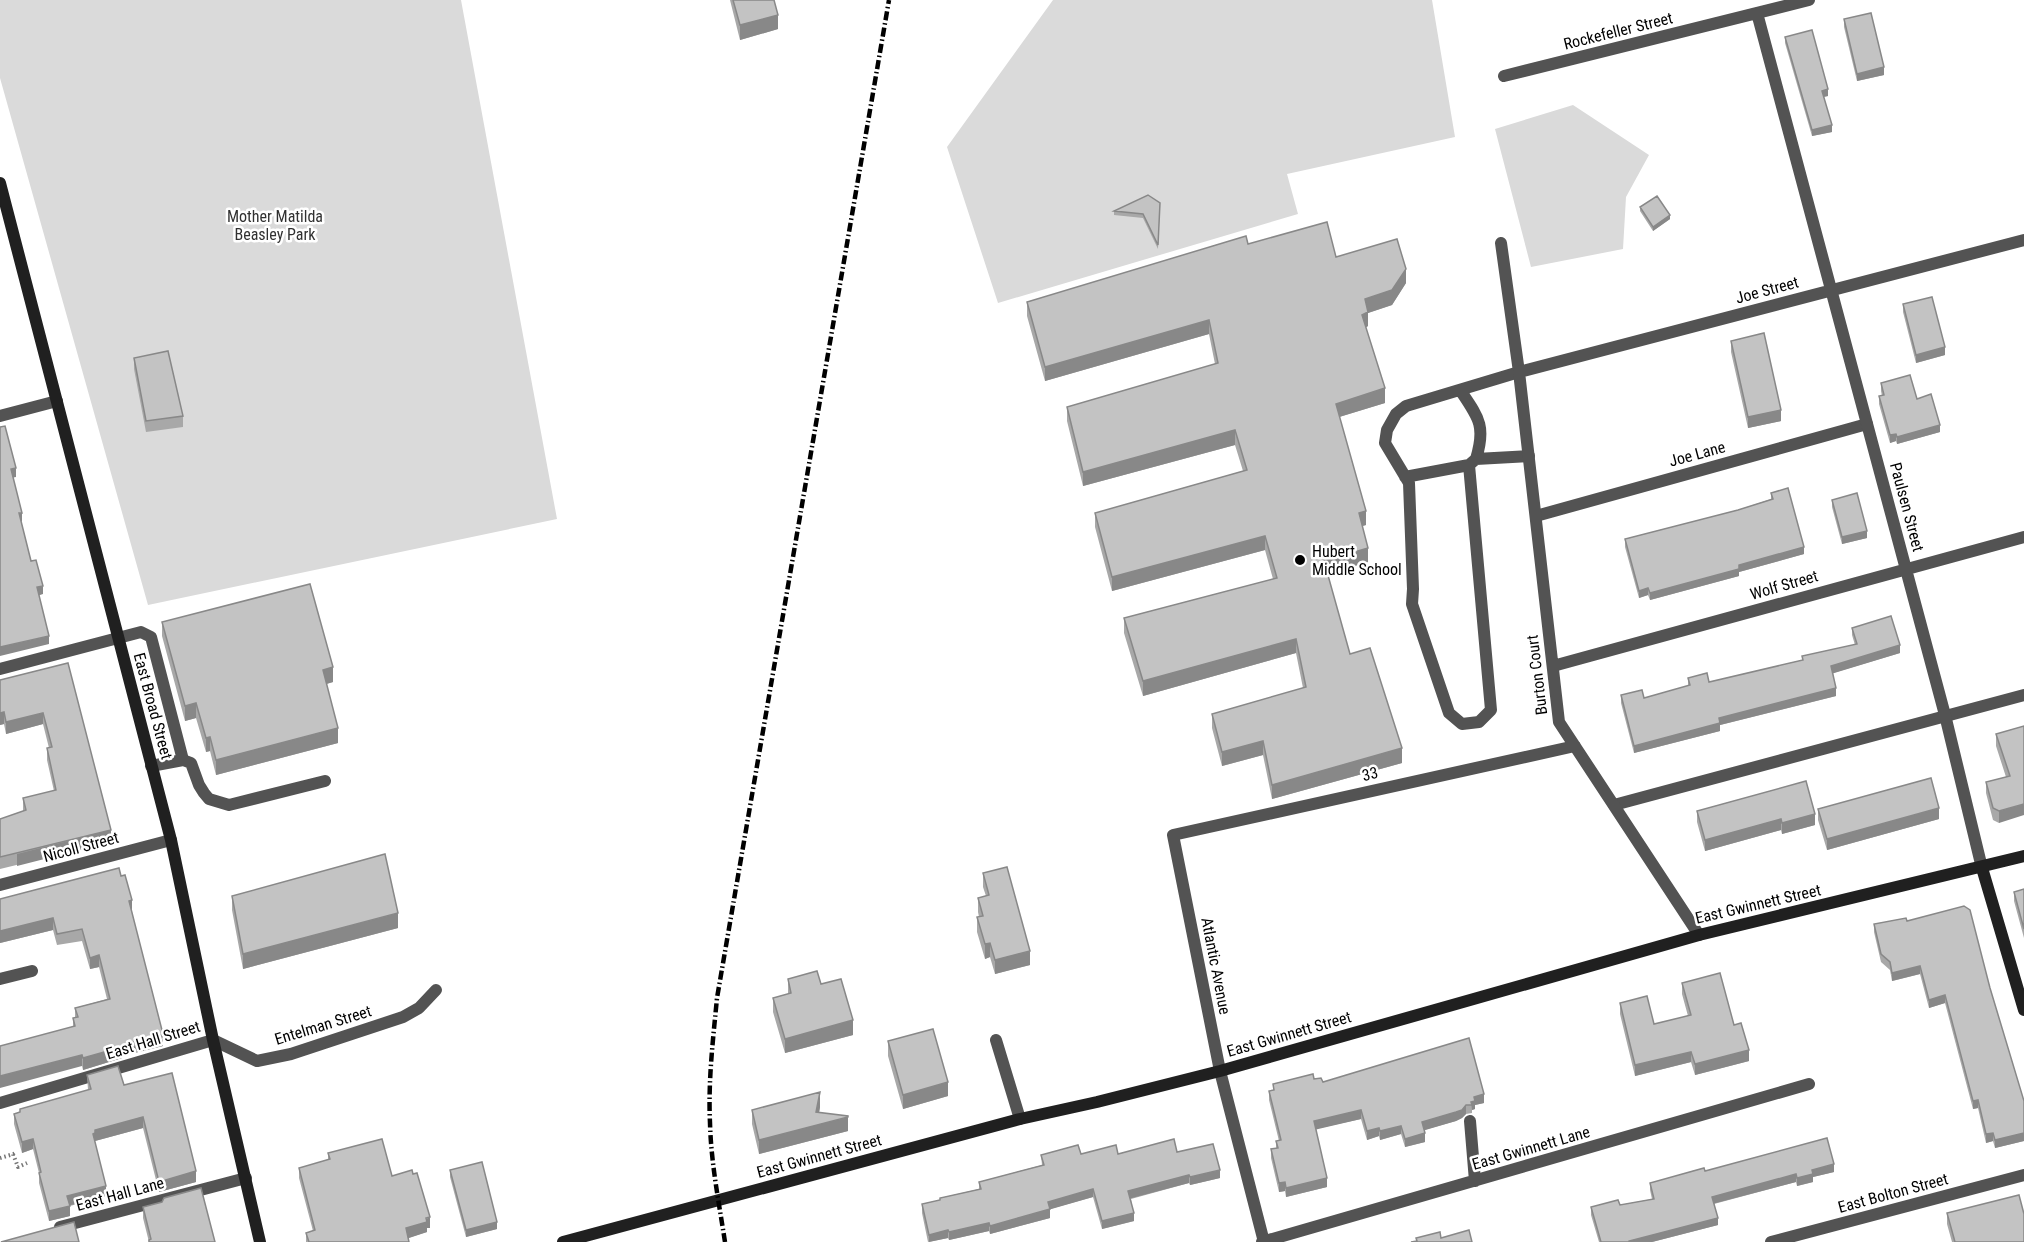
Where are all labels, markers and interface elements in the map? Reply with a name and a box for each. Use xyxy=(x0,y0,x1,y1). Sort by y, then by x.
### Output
street label: Rockefeller Street xyxy=(1561,8,1675,54)
park label: Mother Matilda Beasley Park xyxy=(227,207,323,244)
street label: Joe Street xyxy=(1733,272,1801,308)
street label: Joe Lane xyxy=(1667,437,1727,471)
street label: Paulsen Street xyxy=(1886,460,1928,554)
place label: Hubert Middle School xyxy=(1312,542,1402,579)
marker: Hubert Middle School xyxy=(1293,553,1307,567)
street label: Wolf Street xyxy=(1748,566,1820,604)
street label: Burton Court xyxy=(1523,634,1551,716)
street label: East Broad Street xyxy=(130,651,176,762)
street label: 33 xyxy=(1360,763,1380,785)
street label: Nicoll Street xyxy=(41,828,121,866)
street label: East Gwinnett Street xyxy=(1693,880,1823,928)
street label: Atlantic Avenue xyxy=(1197,916,1235,1016)
street label: Entelman Street xyxy=(272,1001,374,1049)
street label: East Gwinnett Street xyxy=(1225,1007,1354,1061)
street label: East Hall Street xyxy=(104,1017,203,1063)
street label: East Gwinnett Lane xyxy=(1470,1122,1592,1174)
street label: East Gwinnett Street xyxy=(754,1130,884,1182)
street label: East Bolton Street xyxy=(1836,1169,1950,1217)
street label: East Hall Lane xyxy=(74,1173,166,1215)

